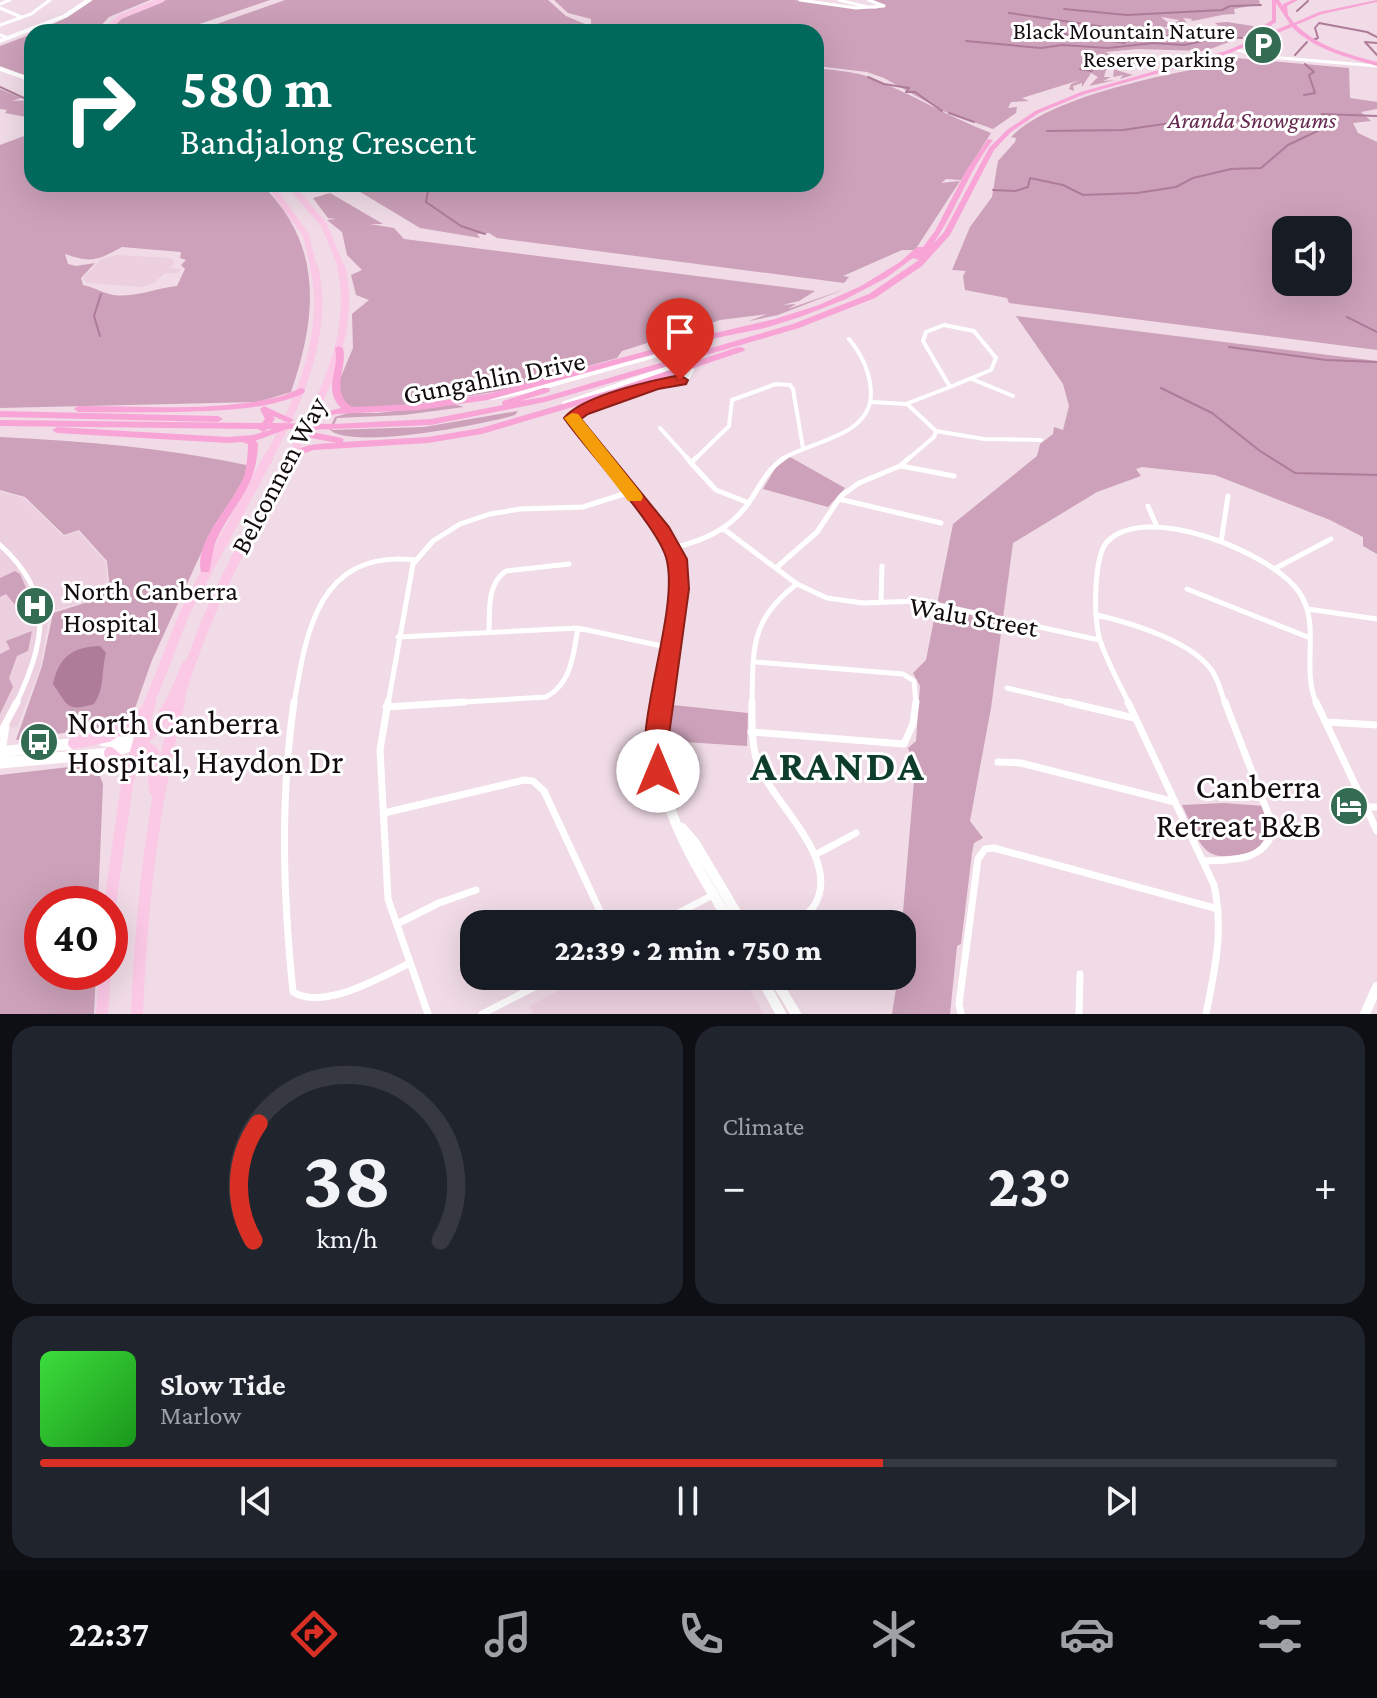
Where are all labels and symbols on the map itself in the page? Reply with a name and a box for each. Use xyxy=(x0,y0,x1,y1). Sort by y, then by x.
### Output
place label: Black Mountain Nature Reserve parking xyxy=(1013,17,1235,72)
parking icon: Black Mountain Nature Reserve parking xyxy=(1242,24,1284,66)
park label: Aranda Snowgums xyxy=(1167,106,1337,133)
pin xyxy=(646,298,714,380)
street label: Gungahlin Drive xyxy=(400,345,588,410)
street label: Belconnen Way xyxy=(224,391,333,559)
place label: North Canberra Hospital xyxy=(63,575,238,638)
hospital icon: North Canberra Hospital xyxy=(14,585,56,627)
street label: Walu Street xyxy=(907,590,1042,643)
place label: North Canberra Hospital, Haydon Dr xyxy=(67,704,344,781)
bus stop icon: North Canberra Hospital, Haydon Dr xyxy=(18,721,60,763)
position arrow xyxy=(616,729,700,813)
district label: ARANDA xyxy=(749,741,926,789)
place label: Canberra Retreat B&B xyxy=(1156,768,1321,844)
hotel icon: Canberra Retreat B&B xyxy=(1328,785,1370,827)
speed limit sign: 40 xyxy=(24,886,128,990)

